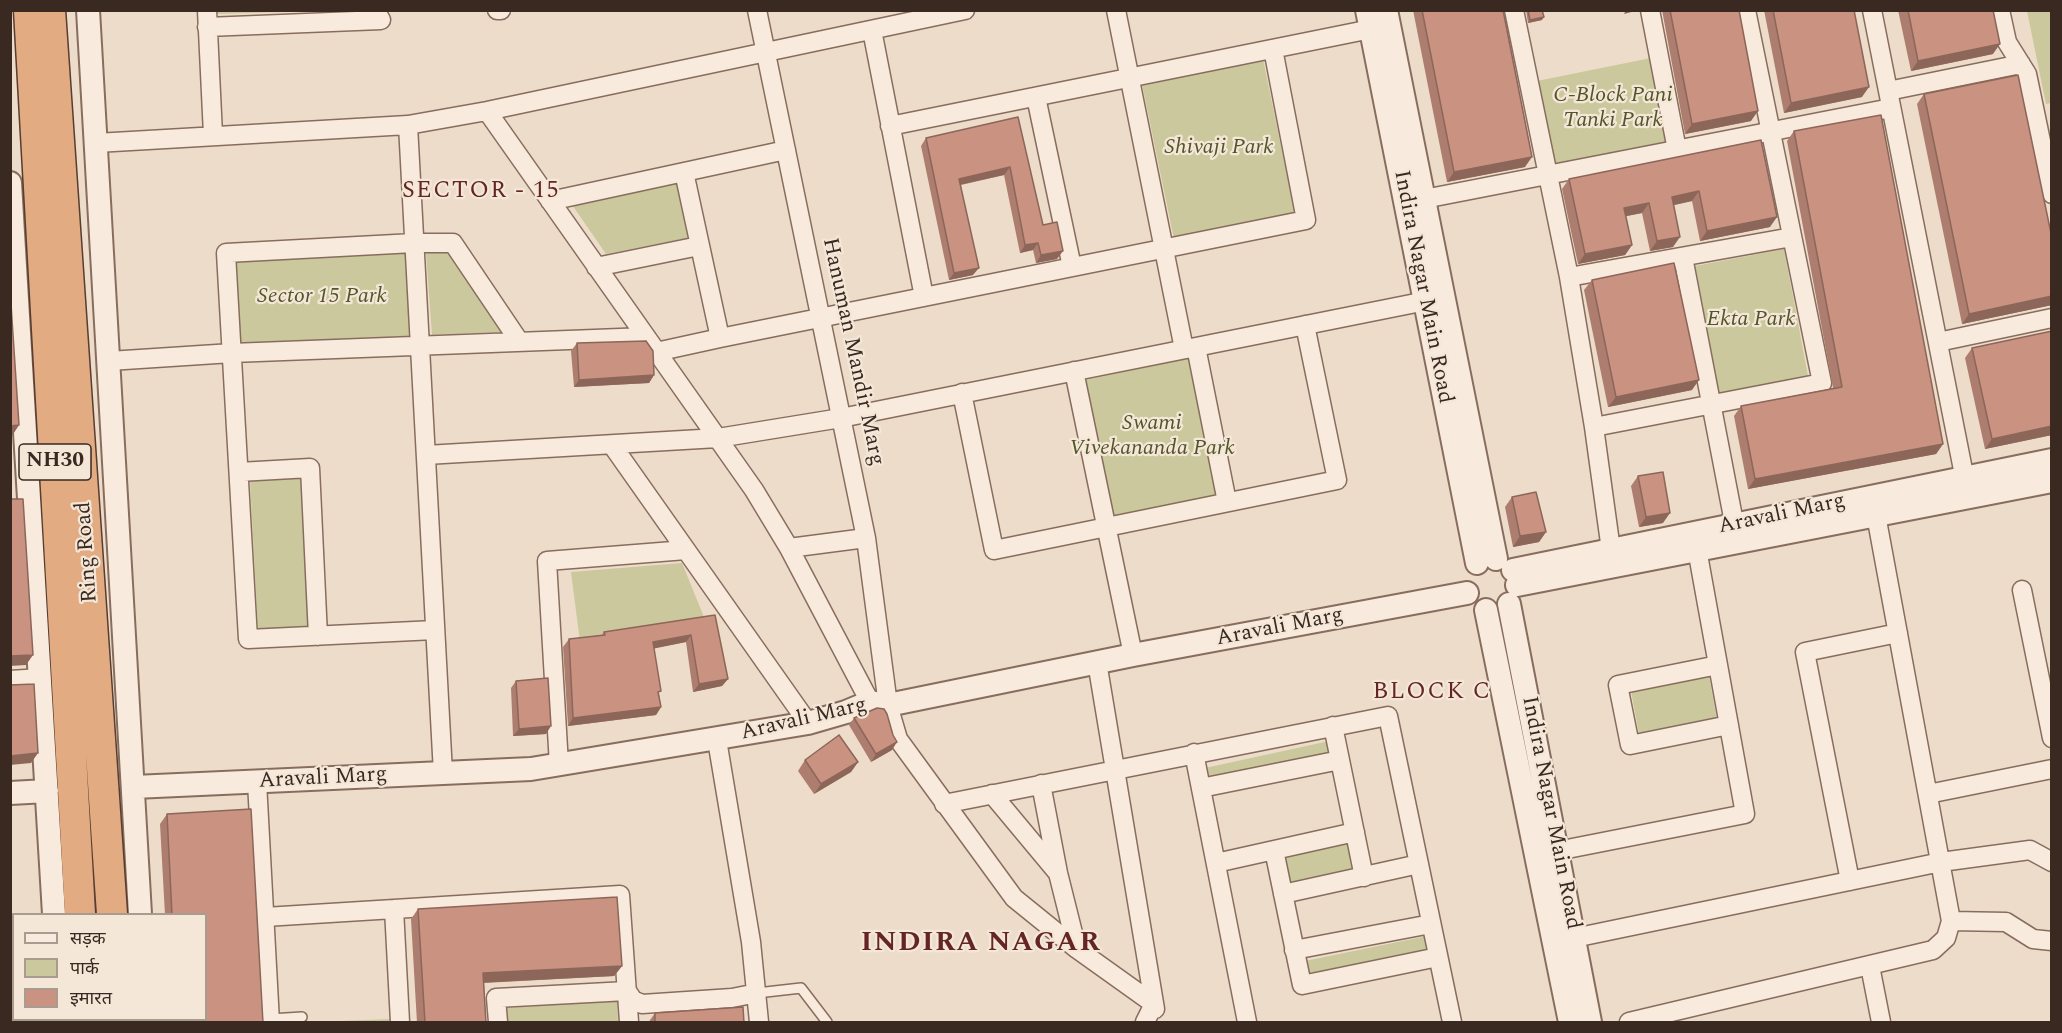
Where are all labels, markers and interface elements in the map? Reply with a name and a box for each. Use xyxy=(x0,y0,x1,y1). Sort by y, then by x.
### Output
park label: C-Block Pani Tanki Park xyxy=(1553,84,1673,136)
park label: Shivaji Park xyxy=(1165,136,1273,162)
street label: Indira Nagar Main Road xyxy=(1386,168,1458,406)
district label: SECTOR - 15 xyxy=(402,178,560,206)
street label: Hanuman Mandir Marg xyxy=(815,236,889,468)
park label: Sector 15 Park xyxy=(257,285,387,311)
park label: Ekta Park xyxy=(1706,308,1796,334)
park label: Swami Vivekananda Park xyxy=(1069,412,1235,464)
road number: NH30 xyxy=(19,444,91,480)
street label: Aravali Marg xyxy=(1716,489,1848,541)
street label: Ring Road xyxy=(71,501,105,603)
street label: Aravali Marg xyxy=(1214,603,1346,653)
district label: BLOCK C xyxy=(1372,679,1492,707)
street label: Aravali Marg xyxy=(738,693,870,747)
street label: Indira Nagar Main Road xyxy=(1514,694,1586,932)
street label: Aravali Marg xyxy=(258,762,388,796)
legend xyxy=(12,913,207,1021)
text: सड़क xyxy=(70,925,106,952)
district label: INDIRA NAGAR xyxy=(861,928,1101,962)
text: पार्क xyxy=(70,955,99,982)
text: इमारत xyxy=(70,985,112,1012)

